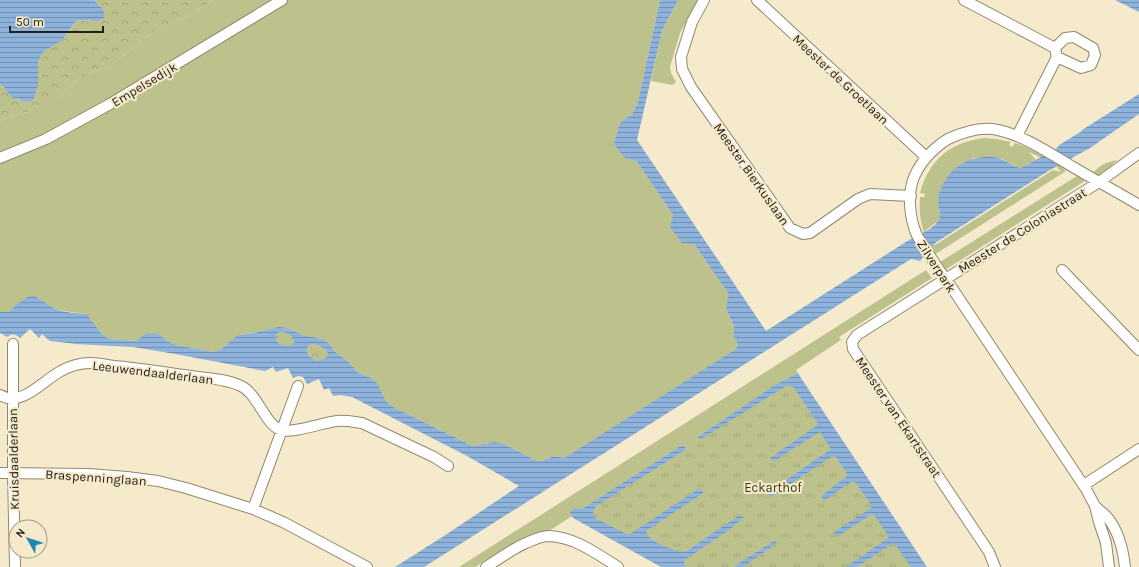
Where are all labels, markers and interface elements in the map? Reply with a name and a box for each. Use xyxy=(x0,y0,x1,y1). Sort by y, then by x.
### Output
scale bar xyxy=(10,8,103,34)
text: 50 m xyxy=(16,15,44,29)
street label: Meester de Groetlaan xyxy=(790,31,892,128)
street label: Empelsedijk xyxy=(109,59,180,110)
street label: Meester Bierkuslaan xyxy=(711,120,793,228)
street label: Meester de Coloniastraat xyxy=(955,185,1089,276)
street label: Zilverpark xyxy=(914,237,959,295)
street label: Meester van Ekartstraat xyxy=(853,354,945,480)
street label: Leeuwendaalderlaan xyxy=(92,358,214,387)
street label: Kruisdaalderlaan xyxy=(5,408,22,510)
street label: Braspenninglaan xyxy=(45,466,147,489)
park label: Eckarthof xyxy=(744,480,802,495)
north arrow xyxy=(8,519,48,559)
text: N xyxy=(13,526,28,540)

